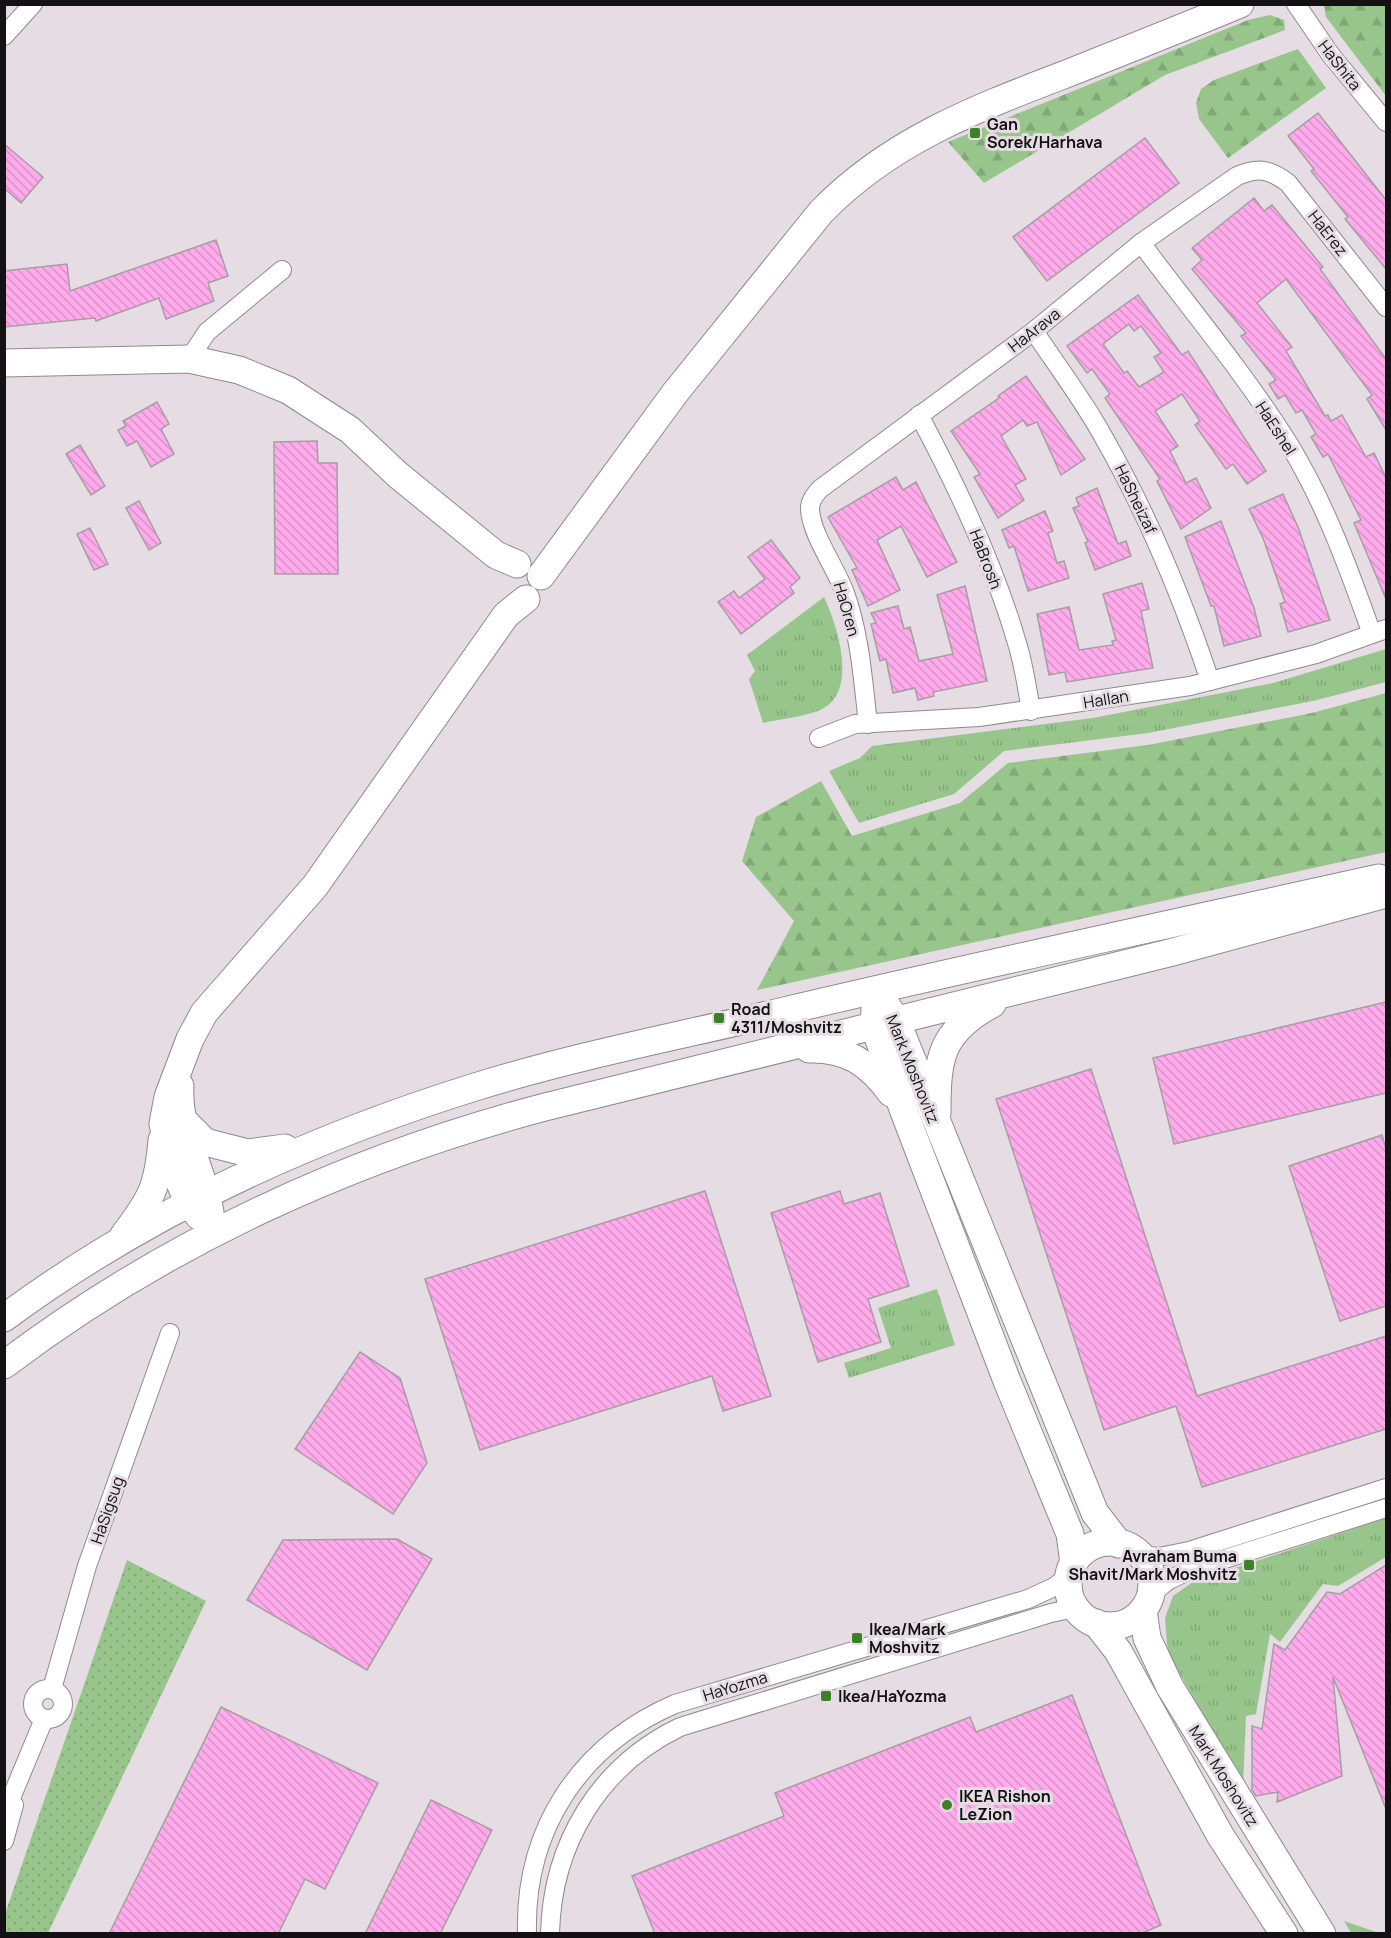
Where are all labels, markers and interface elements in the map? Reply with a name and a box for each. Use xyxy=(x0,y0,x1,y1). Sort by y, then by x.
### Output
street label: HaShita xyxy=(1313,35,1367,95)
place label: Gan Sorek/Harhava xyxy=(987,113,1102,153)
marker: Gan Sorek/Harhava xyxy=(968,126,982,140)
street label: HaErez xyxy=(1303,206,1353,260)
street label: HaArava xyxy=(1003,303,1065,357)
street label: HaEshel xyxy=(1250,397,1302,459)
street label: HaSheizaf xyxy=(1110,461,1162,538)
street label: HaBrosh xyxy=(965,526,1007,592)
street label: HaOren xyxy=(829,579,865,639)
street label: HaIlan xyxy=(1082,685,1130,713)
place label: Road 4311/Moshvitz xyxy=(731,998,842,1038)
marker: Road 4311/Moshvitz xyxy=(712,1011,726,1025)
street label: Mark Moshovitz xyxy=(881,1011,945,1127)
street label: HaSigsug xyxy=(85,1473,129,1547)
place label: Avraham Buma Shavit/Mark Moshvitz xyxy=(1068,1545,1237,1585)
marker: Avraham Buma Shavit/Mark Moshvitz xyxy=(1242,1558,1256,1572)
place label: Ikea/Mark Moshvitz xyxy=(869,1618,946,1658)
marker: Ikea/Mark Moshvitz xyxy=(850,1631,864,1645)
street label: HaYozma xyxy=(700,1666,770,1706)
place label: Ikea/HaYozma xyxy=(838,1685,947,1707)
marker: Ikea/HaYozma xyxy=(819,1689,833,1703)
street label: Mark Moshovitz xyxy=(1184,1721,1264,1831)
place label: IKEA Rishon LeZion xyxy=(959,1785,1051,1825)
marker: IKEA Rishon LeZion xyxy=(940,1798,954,1812)

